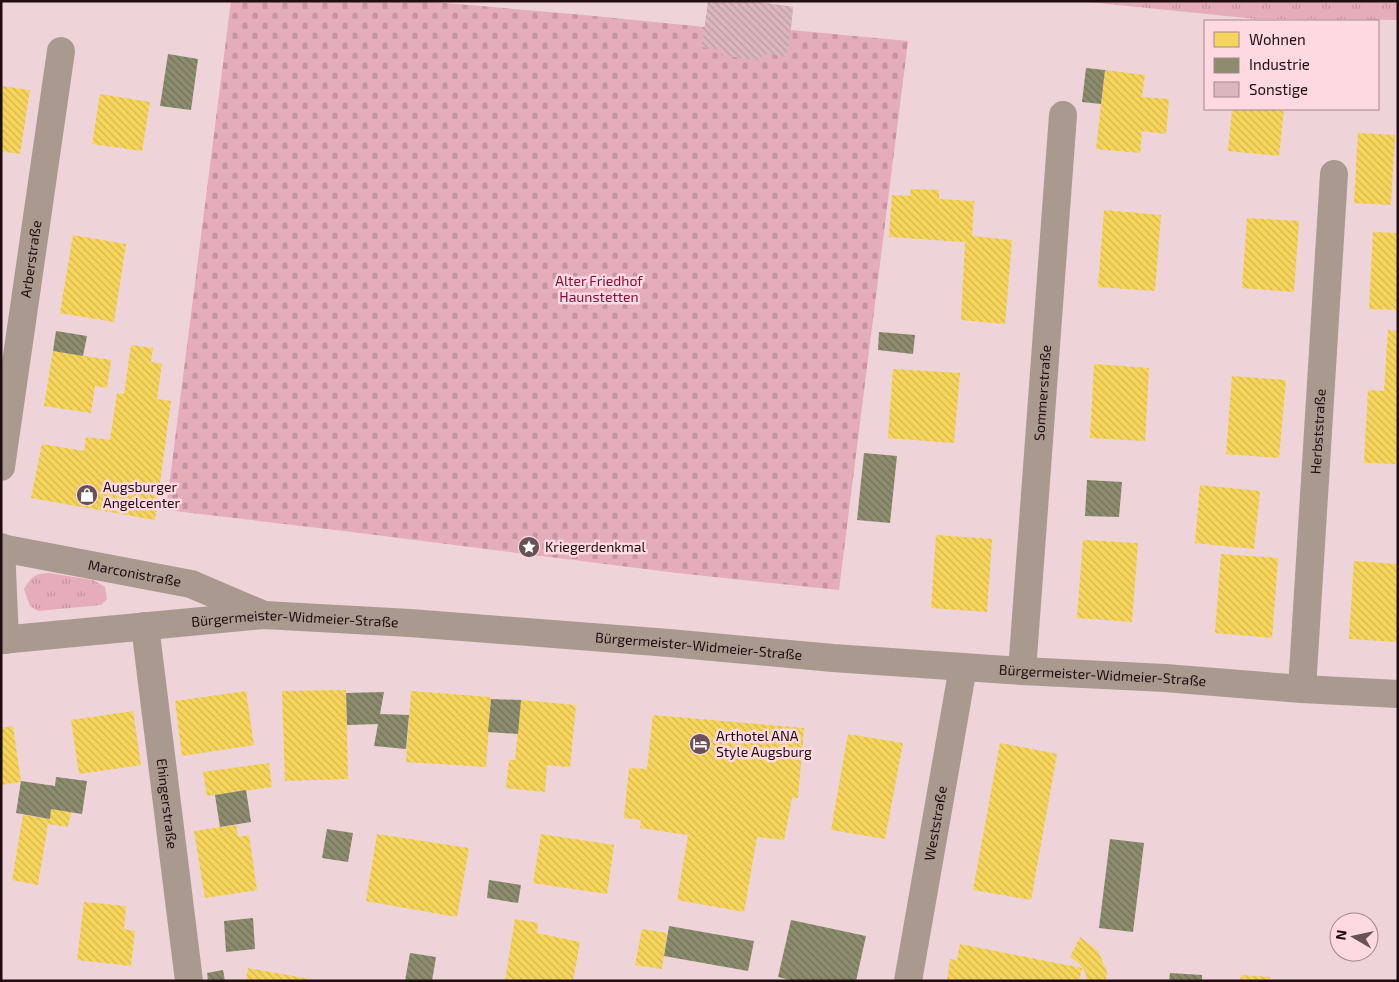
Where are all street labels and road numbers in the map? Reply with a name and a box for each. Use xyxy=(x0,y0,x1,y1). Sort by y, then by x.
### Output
street label: Arberstraße xyxy=(16,219,44,299)
street label: Sommerstraße xyxy=(1030,344,1054,441)
street label: Herbststraße xyxy=(1306,388,1329,475)
street label: Marconistraße xyxy=(87,556,183,590)
street label: Bürgermeister-Widmeier-Straße xyxy=(190,606,399,630)
street label: Bürgermeister-Widmeier-Straße xyxy=(595,628,803,663)
street label: Bürgermeister-Widmeier-Straße xyxy=(998,660,1207,689)
street label: Ehingerstraße xyxy=(153,757,182,850)
street label: Weststraße xyxy=(920,785,950,862)

